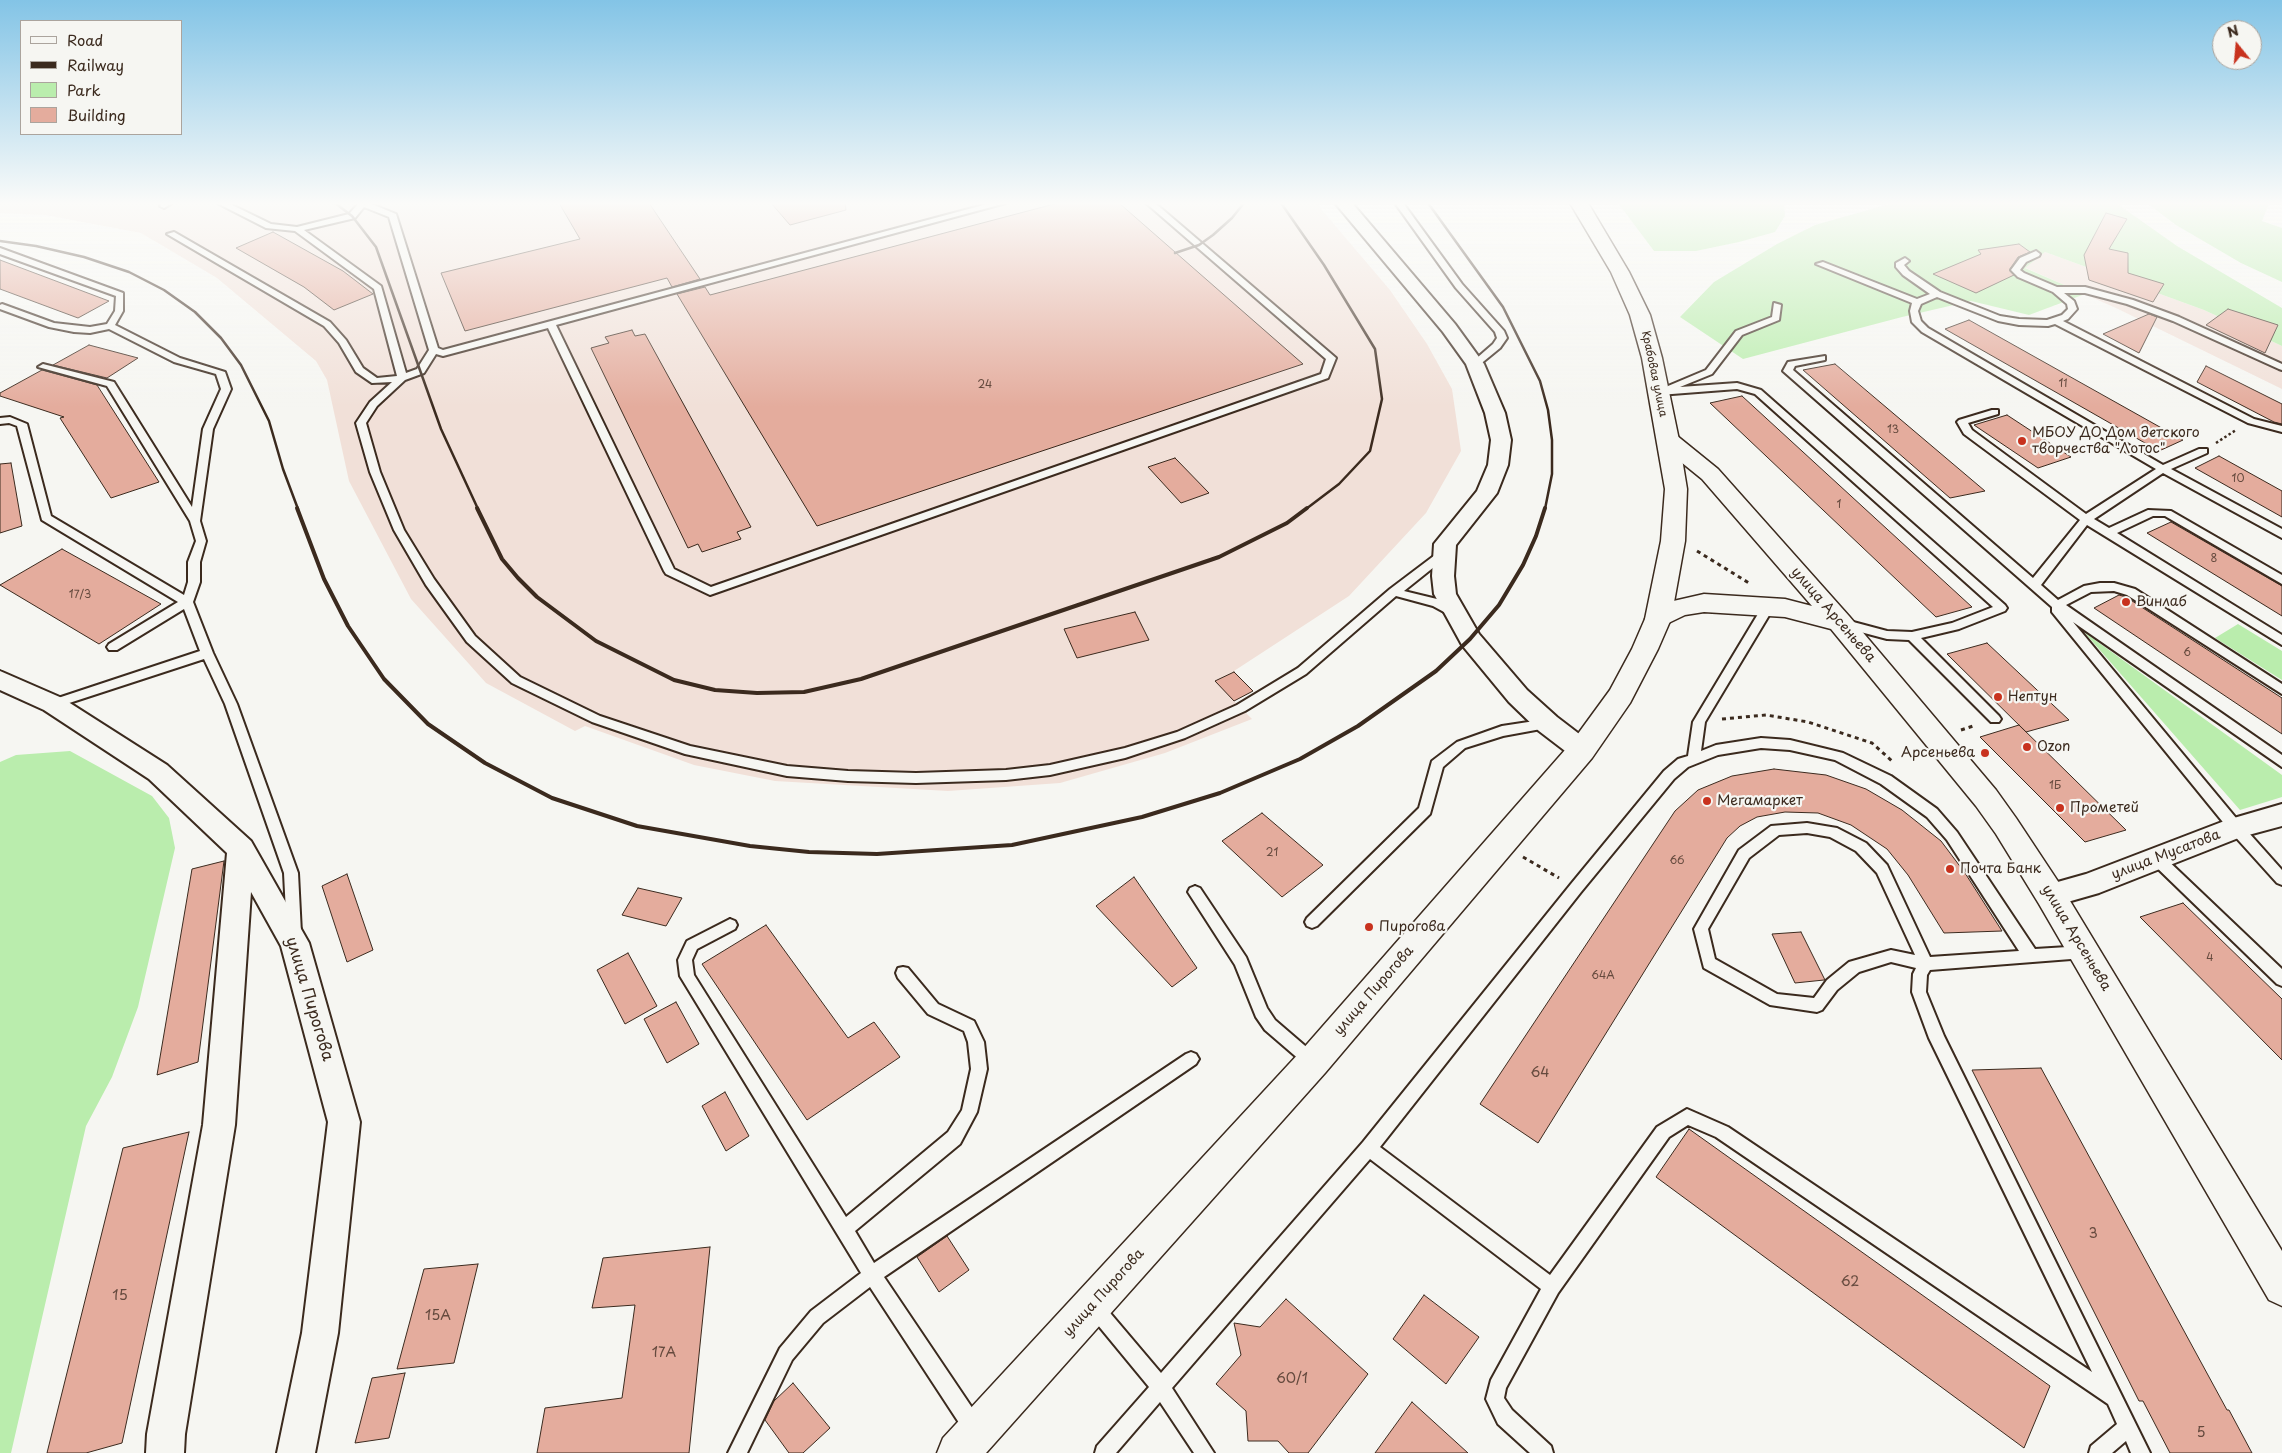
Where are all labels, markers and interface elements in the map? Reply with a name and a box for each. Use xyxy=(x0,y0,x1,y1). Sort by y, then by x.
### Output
text: N xyxy=(2224,19,2241,43)
legend xyxy=(20,20,182,135)
north arrow xyxy=(2212,20,2262,70)
text: Road xyxy=(67,28,103,51)
text: Railway xyxy=(67,53,124,76)
text: Park xyxy=(67,78,101,101)
text: Building xyxy=(67,103,126,126)
street label: Крабовая улица xyxy=(1638,330,1670,418)
house number: 11 xyxy=(2058,377,2068,391)
house number: 24 xyxy=(978,378,992,392)
house number: 13 xyxy=(1887,423,1899,437)
place label: МБОУ ДО Дом детского творчества "Лотос" xyxy=(2032,425,2200,458)
marker: МБОУ ДО Дом детского творчества "Лотос" xyxy=(2016,435,2028,447)
house number: 10 xyxy=(2232,472,2244,486)
house number: 1 xyxy=(1837,498,1841,512)
house number: 8 xyxy=(2211,552,2217,566)
street label: улица Арсеньева xyxy=(1787,564,1879,666)
house number: 17/3 xyxy=(69,588,91,602)
place label: Винлаб xyxy=(2136,594,2187,610)
marker: Винлаб xyxy=(2120,596,2132,608)
house number: 6 xyxy=(2183,646,2191,660)
place label: Нептун xyxy=(2008,689,2057,705)
marker: Нептун xyxy=(1992,691,2004,703)
place label: Ozon xyxy=(2037,739,2070,755)
marker: Ozon xyxy=(2021,741,2033,753)
place label: Арсеньева xyxy=(1901,745,1975,761)
marker: Арсеньева xyxy=(1979,747,1991,759)
house number: 1Б xyxy=(2049,779,2061,793)
place label: Мегамаркет xyxy=(1717,793,1803,809)
marker: Мегамаркет xyxy=(1701,795,1713,807)
place label: Прометей xyxy=(2070,800,2139,816)
marker: Прометей xyxy=(2054,802,2066,814)
street label: улица Мусатова xyxy=(2109,827,2223,883)
house number: 21 xyxy=(1266,846,1278,860)
house number: 66 xyxy=(1669,854,1685,868)
place label: Почта Банк xyxy=(1960,861,2041,877)
marker: Почта Банк xyxy=(1944,863,1956,875)
street label: улица Арсеньева xyxy=(2038,882,2114,994)
place label: Пирогова xyxy=(1379,919,1445,935)
marker: Пирогова xyxy=(1363,921,1375,933)
street label: улица Пирогова xyxy=(281,935,337,1063)
street label: улица Пирогова xyxy=(1331,943,1417,1039)
house number: 4 xyxy=(2206,951,2214,965)
house number: 64А xyxy=(1591,969,1615,983)
house number: 64 xyxy=(1530,1065,1550,1081)
house number: 3 xyxy=(2088,1226,2098,1242)
street label: улица Пирогова xyxy=(1060,1245,1148,1341)
house number: 62 xyxy=(1841,1274,1859,1290)
house number: 15 xyxy=(112,1288,128,1304)
house number: 15А xyxy=(425,1308,451,1324)
house number: 17А xyxy=(652,1345,676,1361)
house number: 60/1 xyxy=(1276,1371,1308,1387)
house number: 5 xyxy=(2196,1425,2206,1441)

